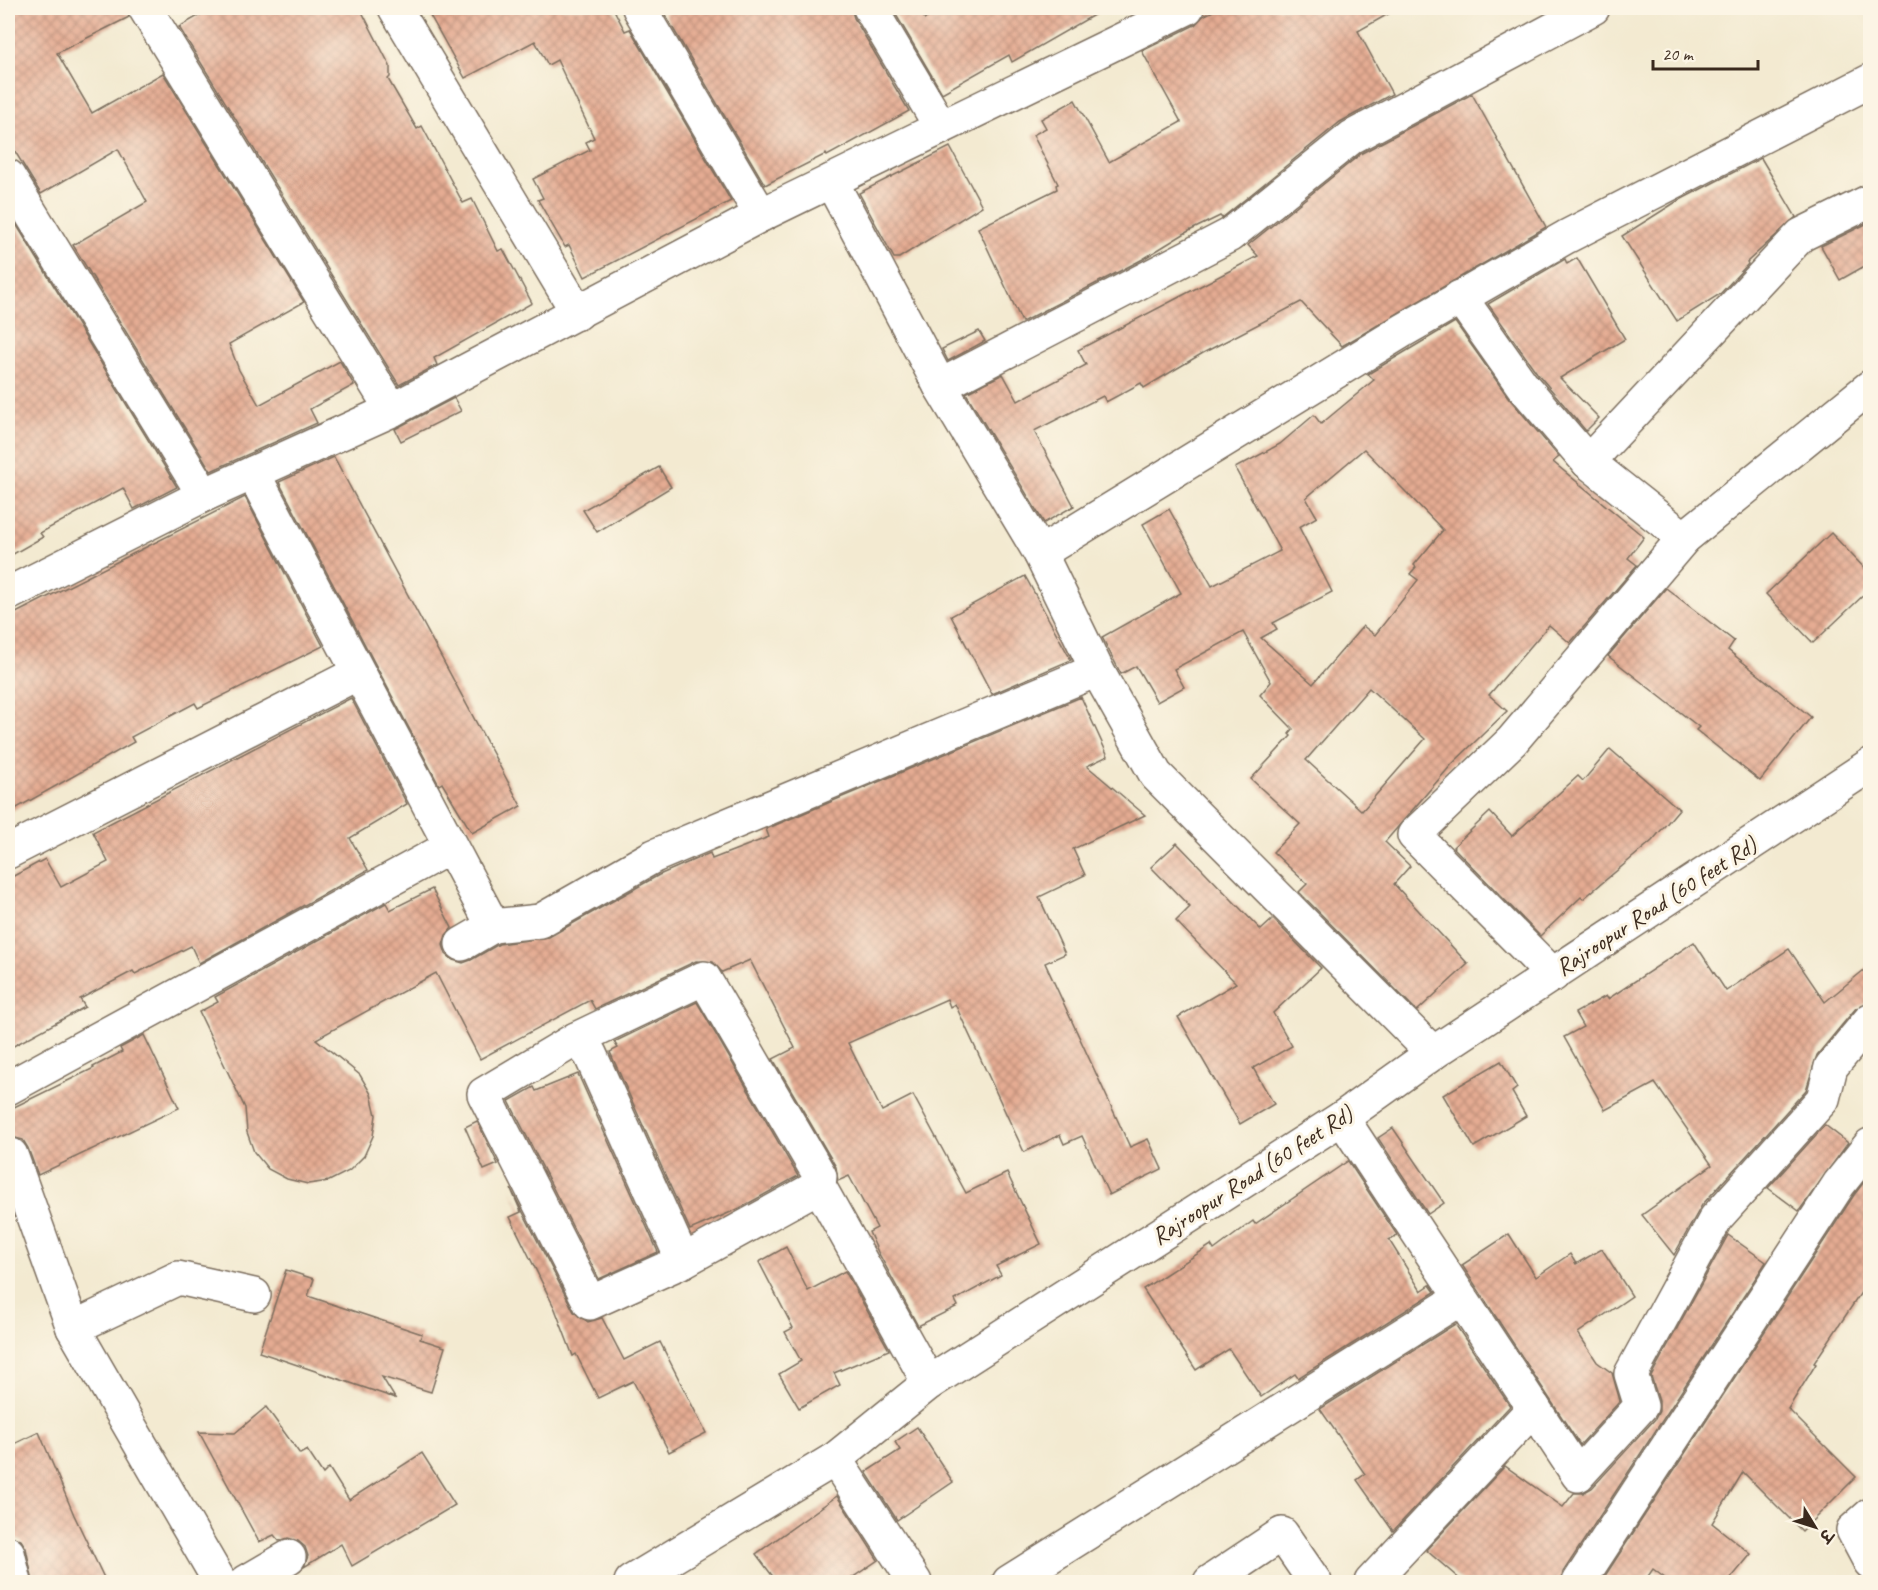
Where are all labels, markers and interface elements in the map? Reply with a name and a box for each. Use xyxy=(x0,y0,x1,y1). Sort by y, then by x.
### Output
scale bar xyxy=(1653,33,1758,71)
text: 20 m xyxy=(1662,43,1695,65)
street label: Rajroopur Road (60 feet Rd) xyxy=(1550,829,1763,982)
street label: Rajroopur Road (60 feet Rd) xyxy=(1146,1098,1359,1251)
north arrow xyxy=(1785,1497,1845,1557)
text: उ xyxy=(1814,1524,1838,1547)

